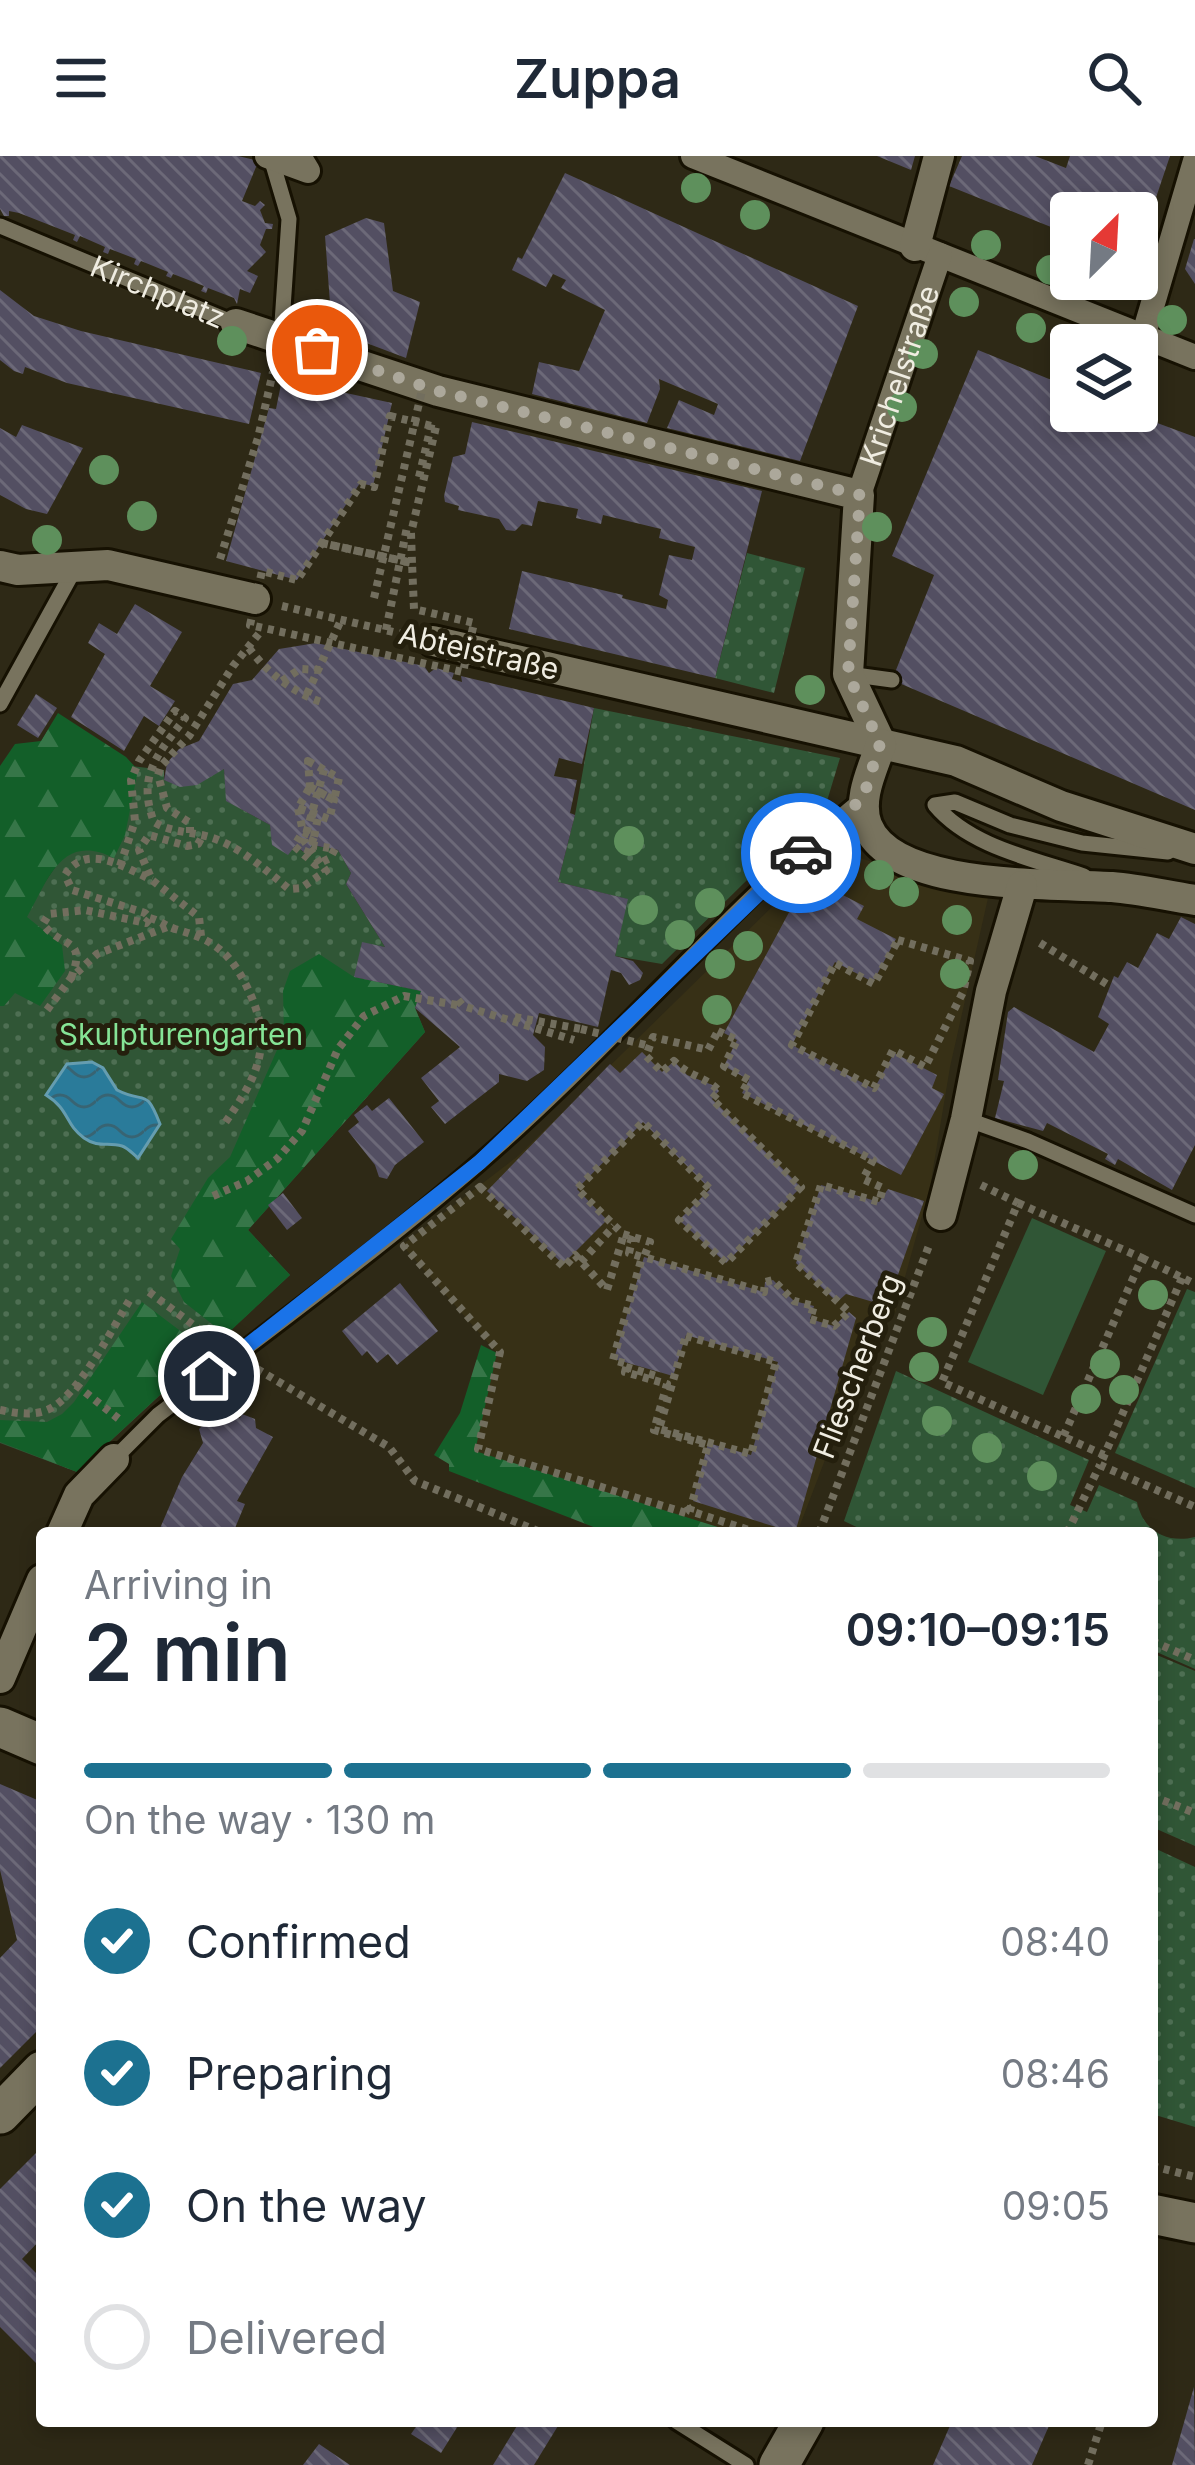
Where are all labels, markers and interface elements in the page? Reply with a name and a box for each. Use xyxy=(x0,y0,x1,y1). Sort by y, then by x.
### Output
icon: menu xyxy=(48,45,114,111)
icon: search xyxy=(1081,45,1147,111)
text: Zuppa xyxy=(514,46,681,111)
north arrow xyxy=(1050,192,1158,300)
map controls xyxy=(1050,192,1158,432)
street label: Kirchplatz xyxy=(85,248,231,336)
street label: Krichelstraße xyxy=(852,280,947,471)
pin xyxy=(266,299,368,401)
icon: bag xyxy=(284,317,350,383)
button: layers xyxy=(1050,324,1158,432)
street label: Abteistraße xyxy=(395,615,563,687)
courier xyxy=(741,793,861,913)
icon: car xyxy=(768,820,834,886)
park label: Skulpturengarten xyxy=(59,1016,303,1052)
street label: Fliescherberg xyxy=(805,1269,909,1463)
pin xyxy=(158,1325,260,1427)
icon: home xyxy=(176,1343,242,1409)
text: Arriving in xyxy=(84,1561,273,1608)
text: 09:10–09:15 xyxy=(846,1602,1110,1657)
text: 2 min xyxy=(84,1605,291,1700)
text: On the way · 130 m xyxy=(84,1796,435,1843)
icon: check xyxy=(84,1908,150,1974)
text: Confirmed xyxy=(186,1914,411,1969)
text: 08:40 xyxy=(1000,1918,1110,1965)
icon: check xyxy=(84,2040,150,2106)
text: Preparing xyxy=(186,2046,393,2101)
text: 08:46 xyxy=(1001,2050,1110,2097)
icon: check xyxy=(84,2172,150,2238)
text: On the way xyxy=(186,2178,427,2233)
text: 09:05 xyxy=(1002,2182,1110,2229)
text: Delivered xyxy=(186,2310,387,2365)

